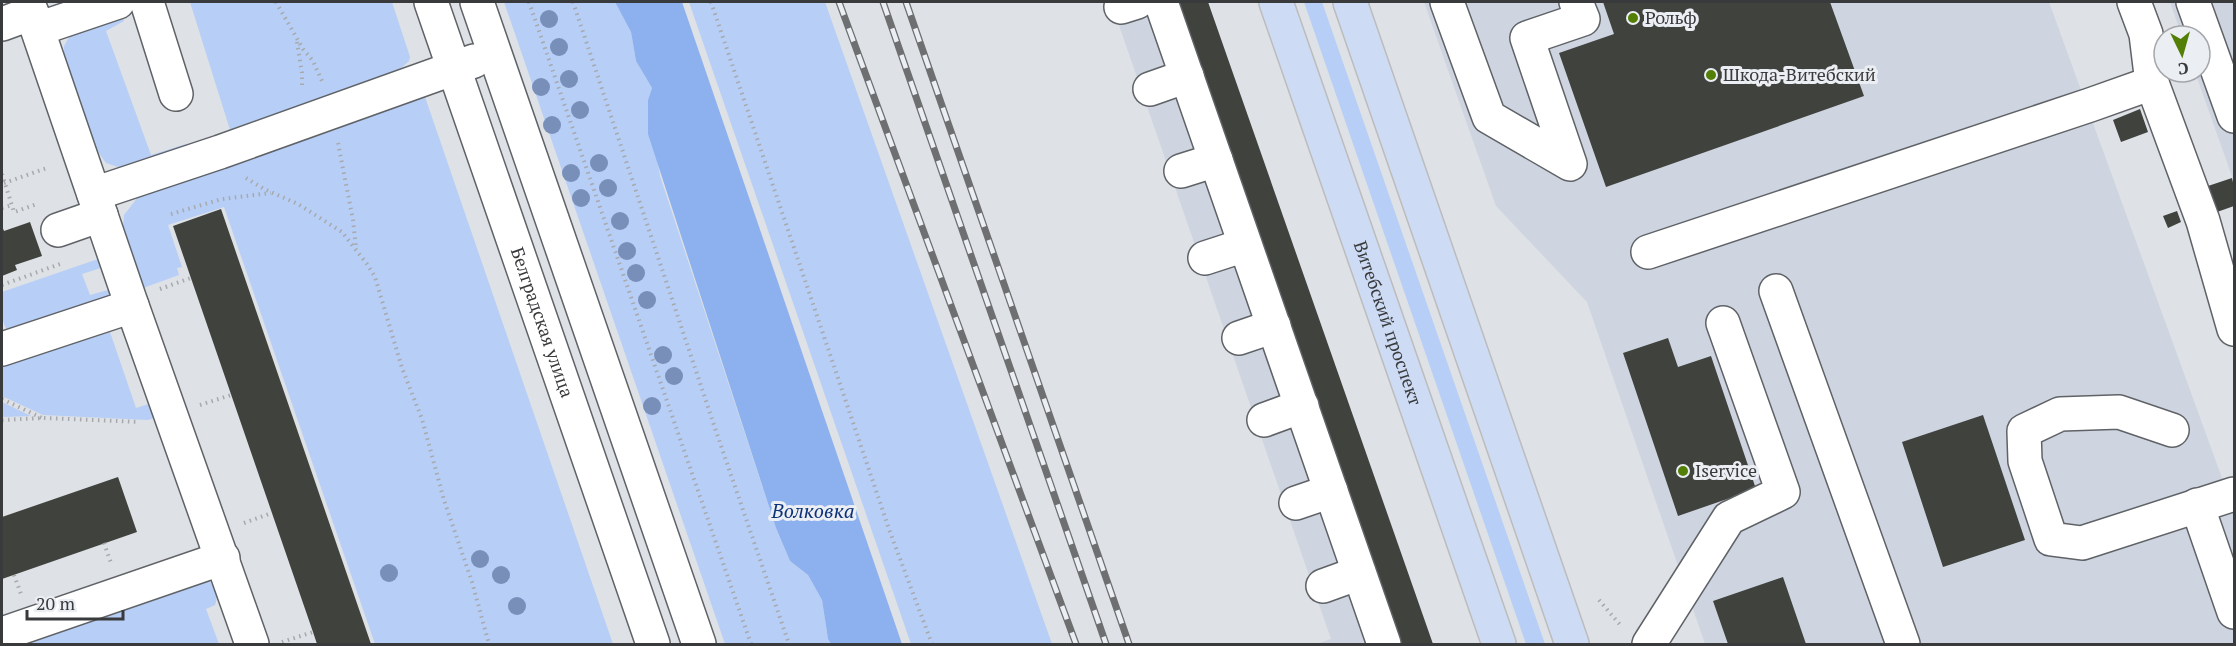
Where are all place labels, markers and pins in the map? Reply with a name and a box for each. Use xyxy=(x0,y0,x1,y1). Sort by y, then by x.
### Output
place label: Рольф xyxy=(1645,5,1696,29)
marker: Рольф xyxy=(1626,11,1640,25)
place label: Шкода-Витебский xyxy=(1723,62,1876,86)
marker: Шкода-Витебский xyxy=(1704,68,1718,82)
place label: Iservice xyxy=(1695,458,1757,482)
marker: Iservice xyxy=(1676,464,1690,478)

